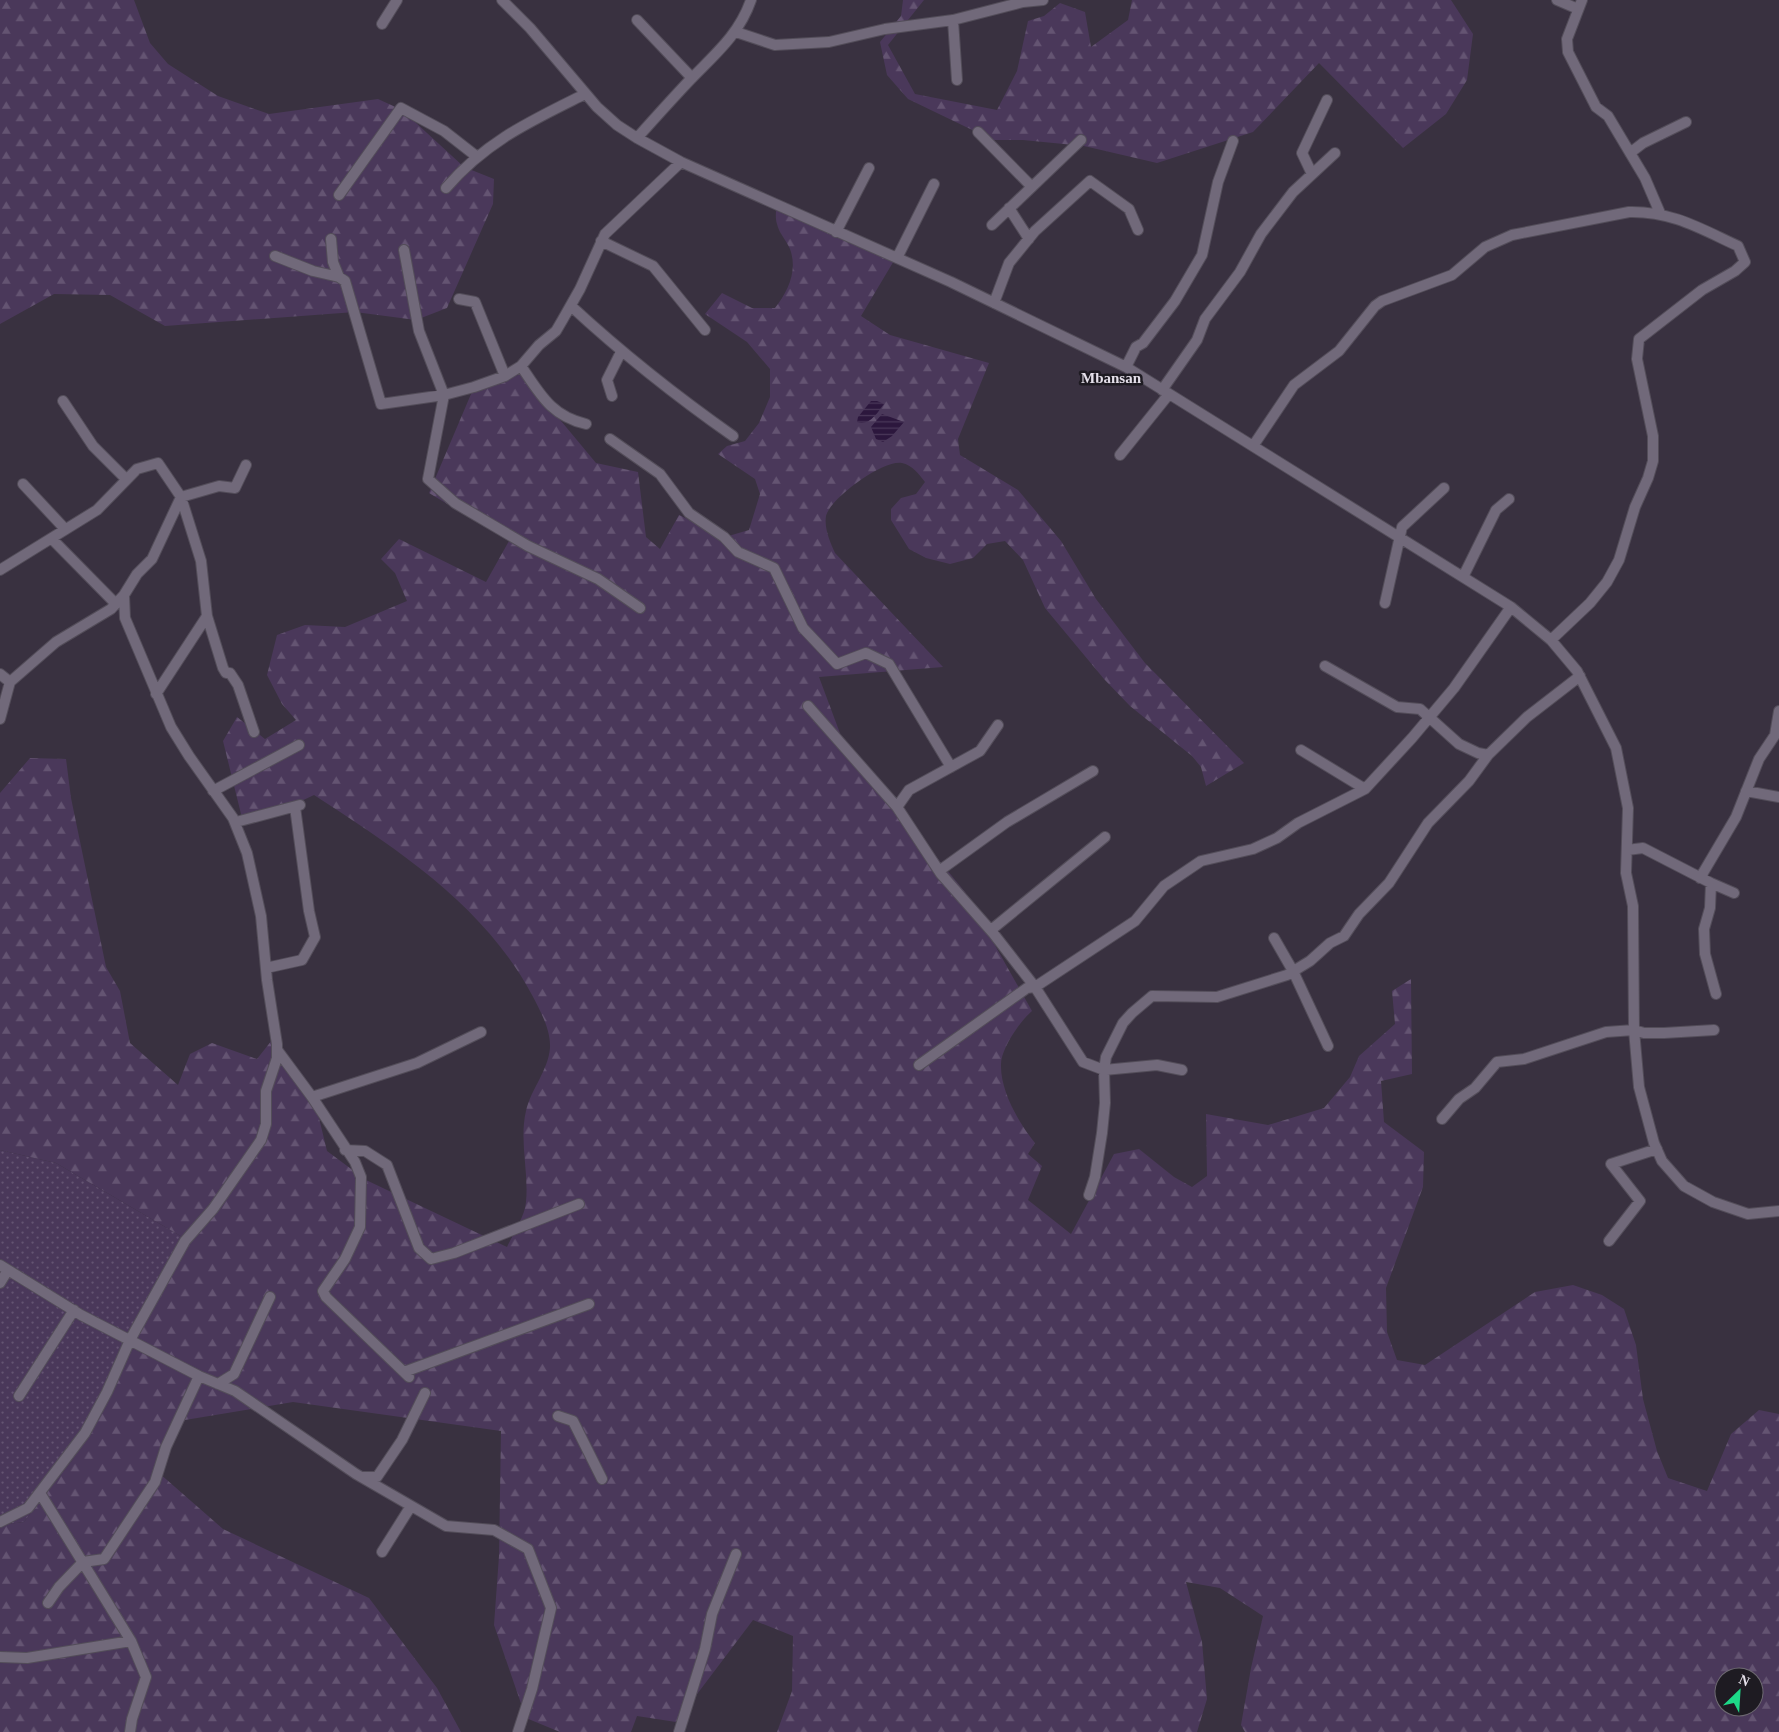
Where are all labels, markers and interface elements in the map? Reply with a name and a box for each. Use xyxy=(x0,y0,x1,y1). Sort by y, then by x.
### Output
district label: Mbansan xyxy=(1081,370,1142,386)
north arrow xyxy=(1714,1667,1764,1717)
text: N xyxy=(1737,1672,1752,1690)

